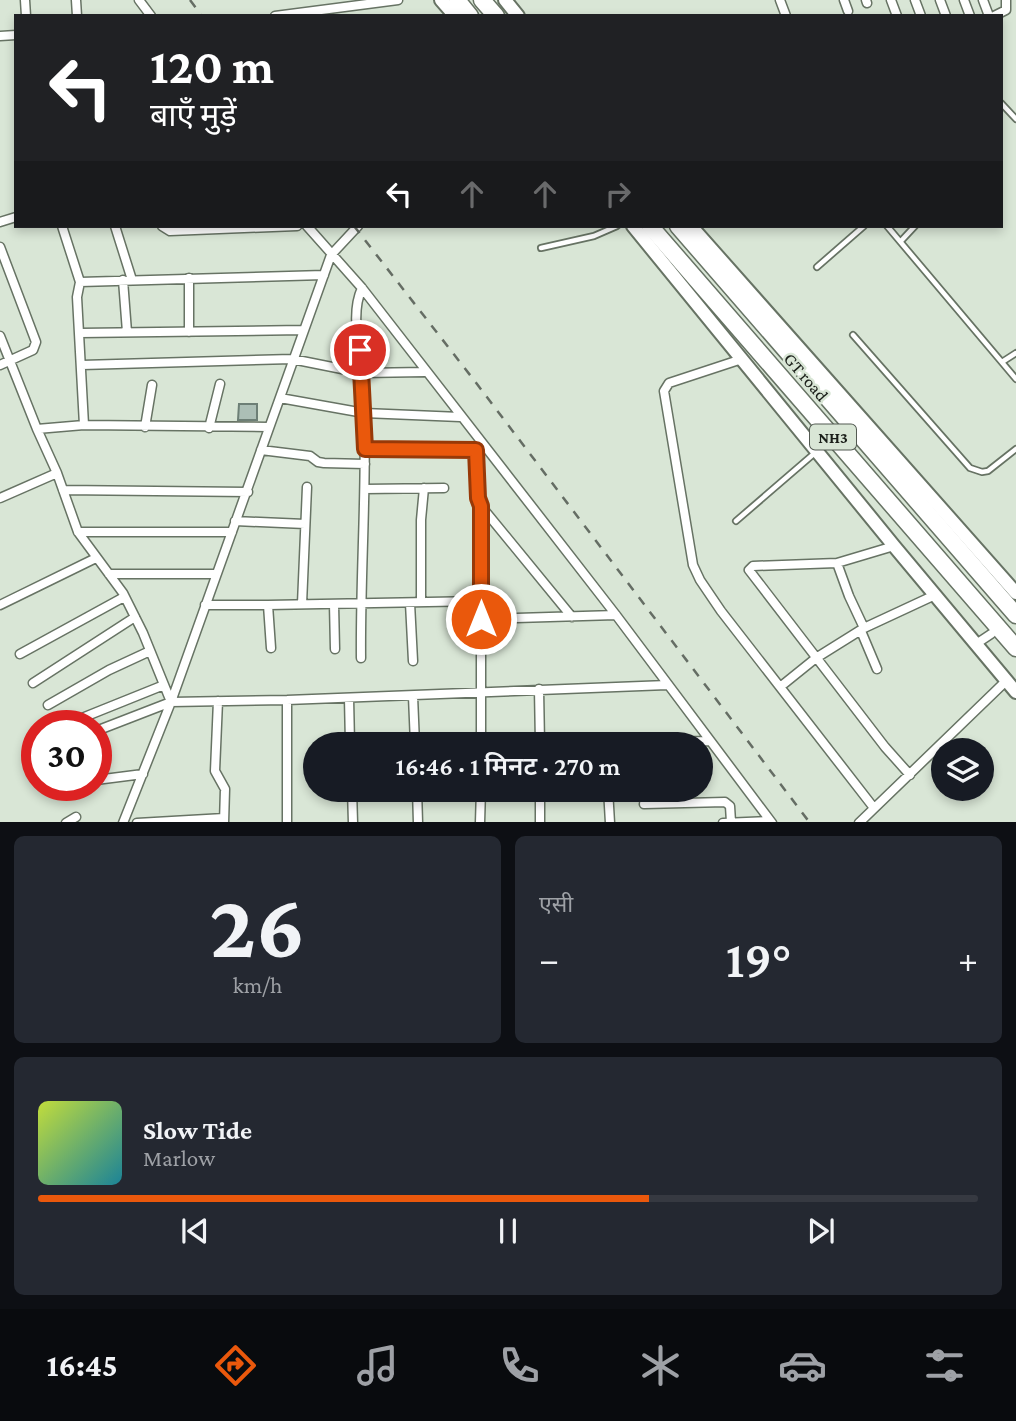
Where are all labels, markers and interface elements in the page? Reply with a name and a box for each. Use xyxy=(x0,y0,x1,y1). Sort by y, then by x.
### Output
text: 120 m xyxy=(150,39,274,94)
icon: left xyxy=(35,42,126,133)
text: बाएँ मुड़ें xyxy=(150,97,237,133)
icon: left xyxy=(380,175,418,213)
icon: ahead xyxy=(453,175,491,213)
icon: ahead xyxy=(526,175,564,213)
icon: right xyxy=(599,175,637,213)
pin xyxy=(330,320,390,380)
icon: arrive xyxy=(341,331,379,369)
street label: GT road xyxy=(780,349,833,406)
road number: NH3 xyxy=(810,424,856,450)
position arrow xyxy=(444,582,518,656)
speed limit sign: 30 xyxy=(21,710,112,801)
map controls xyxy=(931,738,994,801)
button: layers xyxy=(931,738,994,801)
text: 16:46 · 1 मिनट · 270 m xyxy=(396,752,620,781)
text: 26 xyxy=(209,875,306,977)
text: एसी xyxy=(539,891,573,917)
text: 19° xyxy=(726,930,791,988)
text: − xyxy=(539,938,559,980)
text: + xyxy=(958,938,978,980)
text: km/h xyxy=(233,972,282,998)
text: Slow Tide xyxy=(143,1116,252,1145)
text: Marlow xyxy=(143,1145,215,1171)
icon: previous xyxy=(176,1212,214,1250)
icon: pause xyxy=(489,1212,527,1250)
icon: next xyxy=(802,1212,840,1250)
icon: directions xyxy=(211,1341,260,1390)
icon: music xyxy=(353,1341,402,1390)
icon: phone xyxy=(495,1341,544,1390)
icon: climate xyxy=(636,1341,685,1390)
icon: car xyxy=(778,1341,827,1390)
icon: filters xyxy=(920,1341,969,1390)
text: 16:45 xyxy=(46,1347,118,1383)

